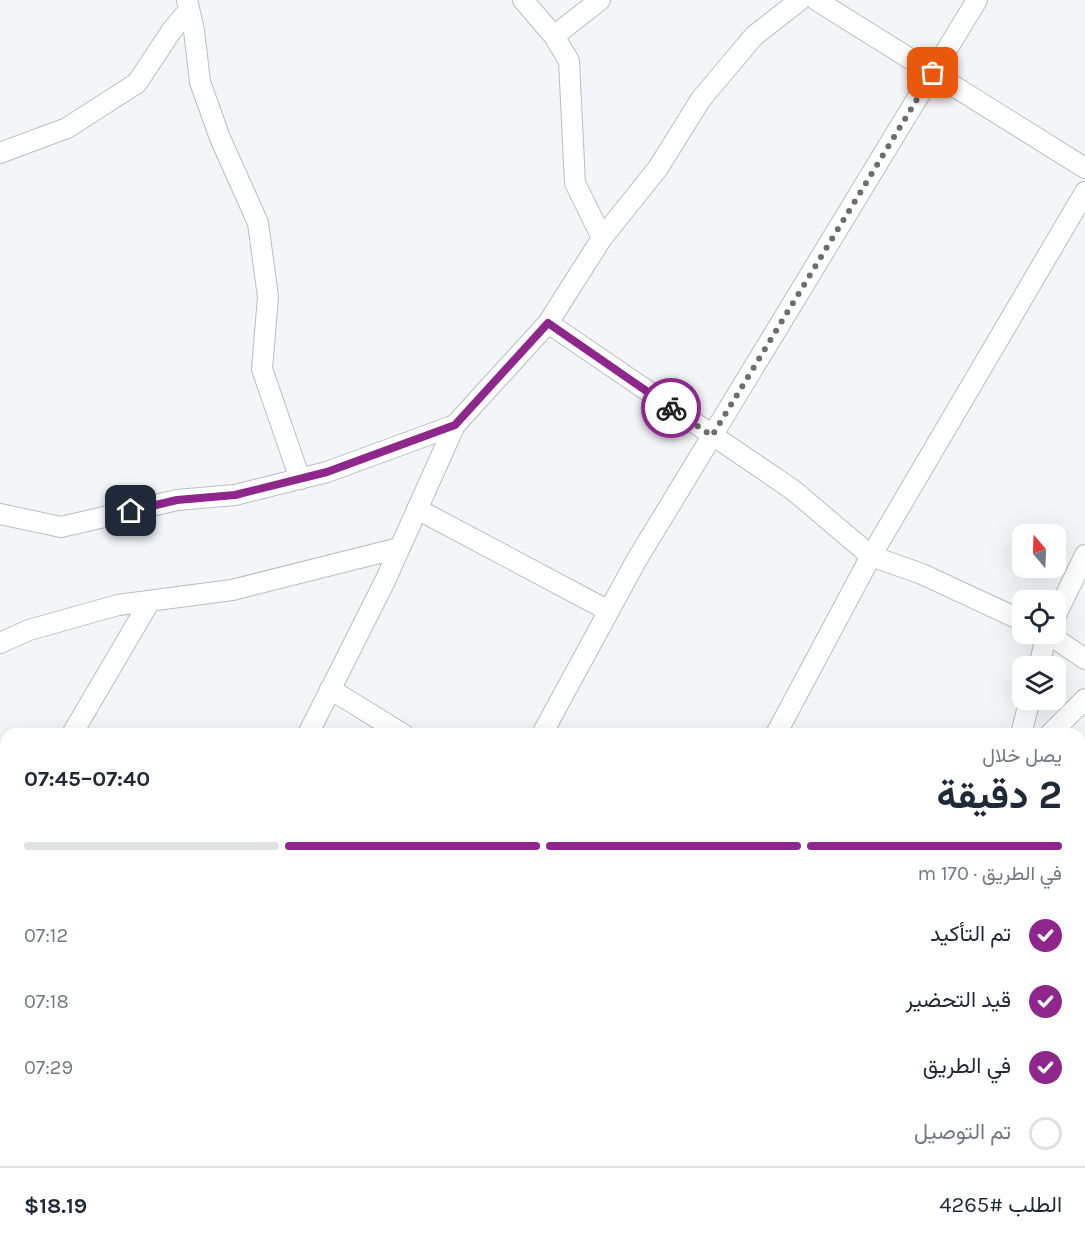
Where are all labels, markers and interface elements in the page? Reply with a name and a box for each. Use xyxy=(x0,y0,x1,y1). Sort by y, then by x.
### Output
pin xyxy=(907,47,958,98)
icon: bag xyxy=(916,56,949,89)
courier xyxy=(641,378,701,438)
icon: bike xyxy=(655,392,688,425)
pin xyxy=(105,485,156,536)
icon: home xyxy=(114,494,147,527)
north arrow xyxy=(1012,524,1066,578)
map controls xyxy=(1012,524,1066,710)
button: locate xyxy=(1012,590,1066,644)
button: layers xyxy=(1012,656,1066,710)
text: يصل خلال xyxy=(982,744,1062,767)
text: 07:40–07:45 xyxy=(24,766,150,792)
text: 2 دقيقة xyxy=(937,772,1062,818)
text: في الطريق · 170 m xyxy=(917,862,1062,885)
icon: check xyxy=(1029,919,1062,952)
text: تم التأكيد xyxy=(930,921,1011,947)
text: 07:12 xyxy=(24,924,68,947)
icon: check xyxy=(1029,985,1062,1018)
text: قيد التحضير xyxy=(906,987,1011,1013)
text: 07:18 xyxy=(24,990,69,1013)
icon: check xyxy=(1029,1051,1062,1084)
text: في الطريق xyxy=(923,1053,1011,1079)
text: 07:29 xyxy=(24,1056,73,1079)
text: تم التوصيل xyxy=(914,1119,1011,1145)
text: الطلب #4265 xyxy=(939,1192,1062,1218)
text: $18.19 xyxy=(24,1193,87,1219)

